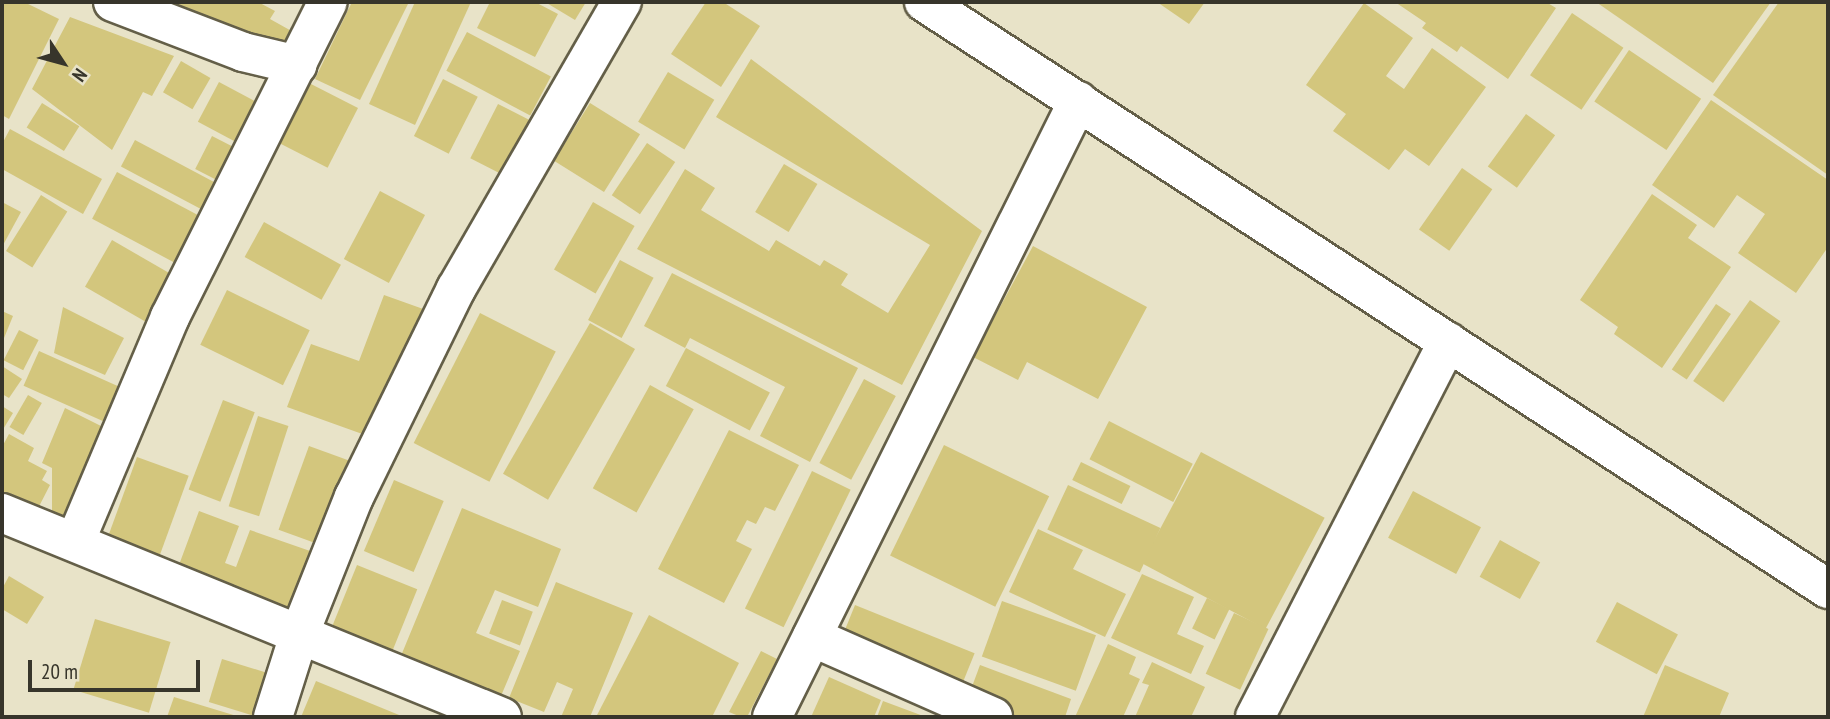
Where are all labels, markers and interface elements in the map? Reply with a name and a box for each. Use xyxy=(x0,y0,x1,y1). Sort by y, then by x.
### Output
north arrow xyxy=(28,28,98,98)
text: N xyxy=(67,64,93,87)
scale bar xyxy=(32,646,203,690)
text: 20 m xyxy=(41,658,78,685)

